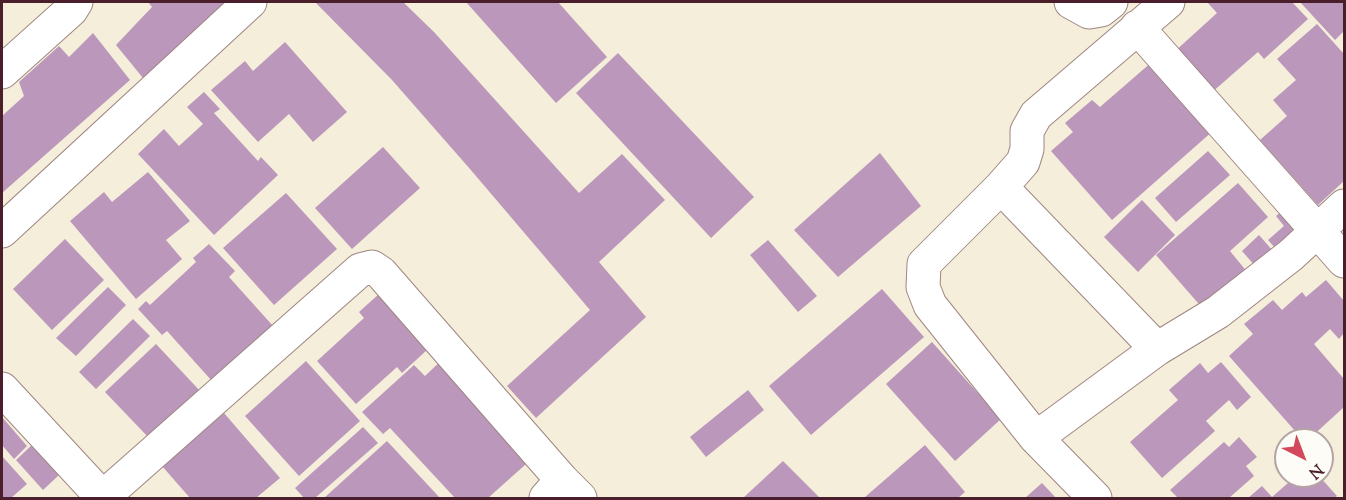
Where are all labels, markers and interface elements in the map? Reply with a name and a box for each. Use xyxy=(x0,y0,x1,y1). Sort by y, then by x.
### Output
north arrow xyxy=(1274,428,1334,488)
text: N xyxy=(1303,457,1327,483)

